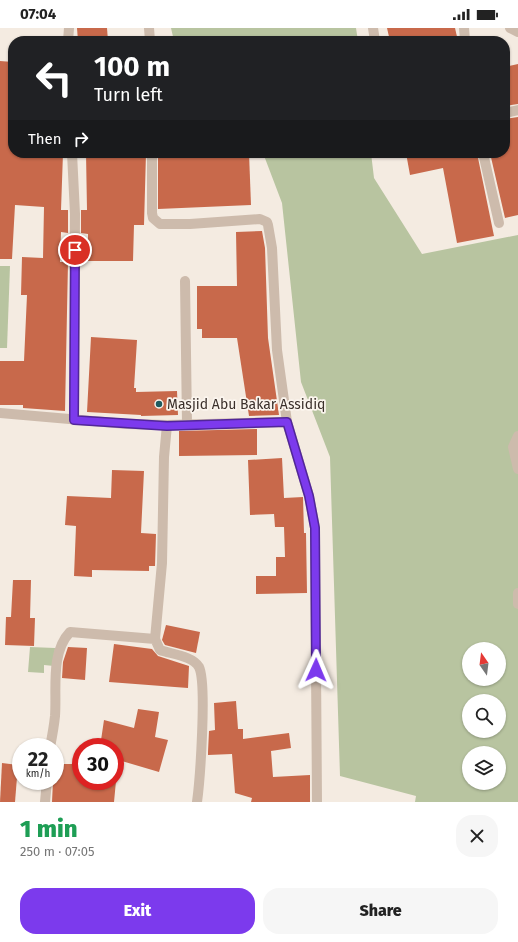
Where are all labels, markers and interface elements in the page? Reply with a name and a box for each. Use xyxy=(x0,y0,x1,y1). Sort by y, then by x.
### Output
text: 07:04 xyxy=(20,5,56,23)
text: 100 m xyxy=(94,50,170,83)
icon: left xyxy=(28,52,80,104)
text: Turn left xyxy=(94,84,163,106)
icon: right xyxy=(70,128,92,150)
text: Then xyxy=(28,130,62,148)
pin xyxy=(58,233,92,267)
icon: arrive xyxy=(64,239,86,261)
place label: Masjid Abu Bakar Assidiq xyxy=(167,396,325,413)
marker: Masjid Abu Bakar Assidiq xyxy=(154,399,164,409)
north arrow xyxy=(462,642,506,686)
map controls xyxy=(462,642,506,790)
position arrow xyxy=(295,649,337,691)
button: search xyxy=(462,694,506,738)
speed limit sign: 30 xyxy=(72,738,124,790)
button: layers xyxy=(462,746,506,790)
text: 22 xyxy=(28,747,48,771)
text: km/h xyxy=(26,768,50,780)
text: 1 min xyxy=(20,815,78,843)
button: close xyxy=(456,815,498,857)
text: 250 m · 07:05 xyxy=(20,844,94,859)
button: Exit xyxy=(20,888,255,934)
button: Share xyxy=(263,888,498,934)

